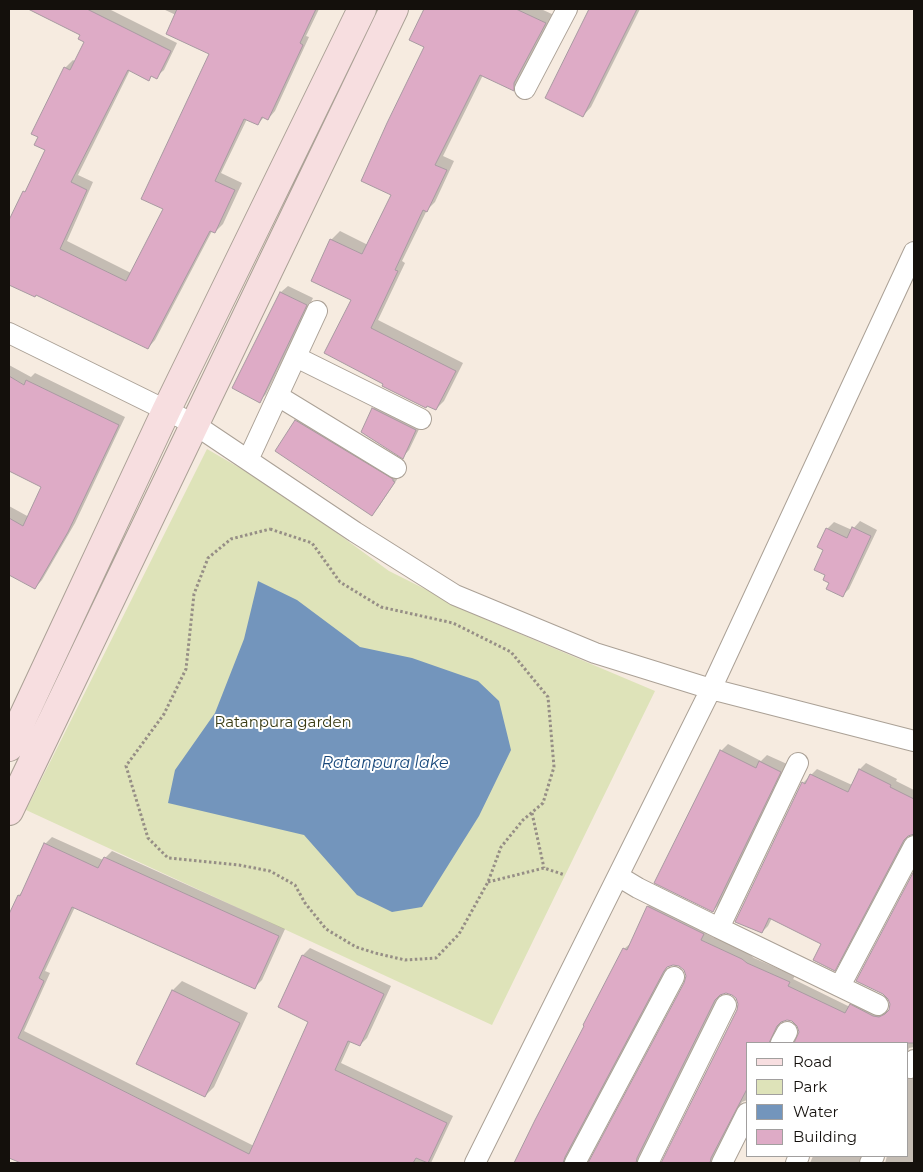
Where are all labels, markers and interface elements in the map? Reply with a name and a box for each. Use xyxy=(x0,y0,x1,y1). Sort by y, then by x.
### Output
park label: Ratanpura garden xyxy=(214,714,352,732)
water label: Ratanpura lake xyxy=(321,753,449,773)
legend xyxy=(746,1042,908,1157)
text: Road xyxy=(793,1052,832,1071)
text: Park xyxy=(793,1077,827,1096)
text: Water xyxy=(793,1102,839,1121)
text: Building xyxy=(793,1127,857,1146)

